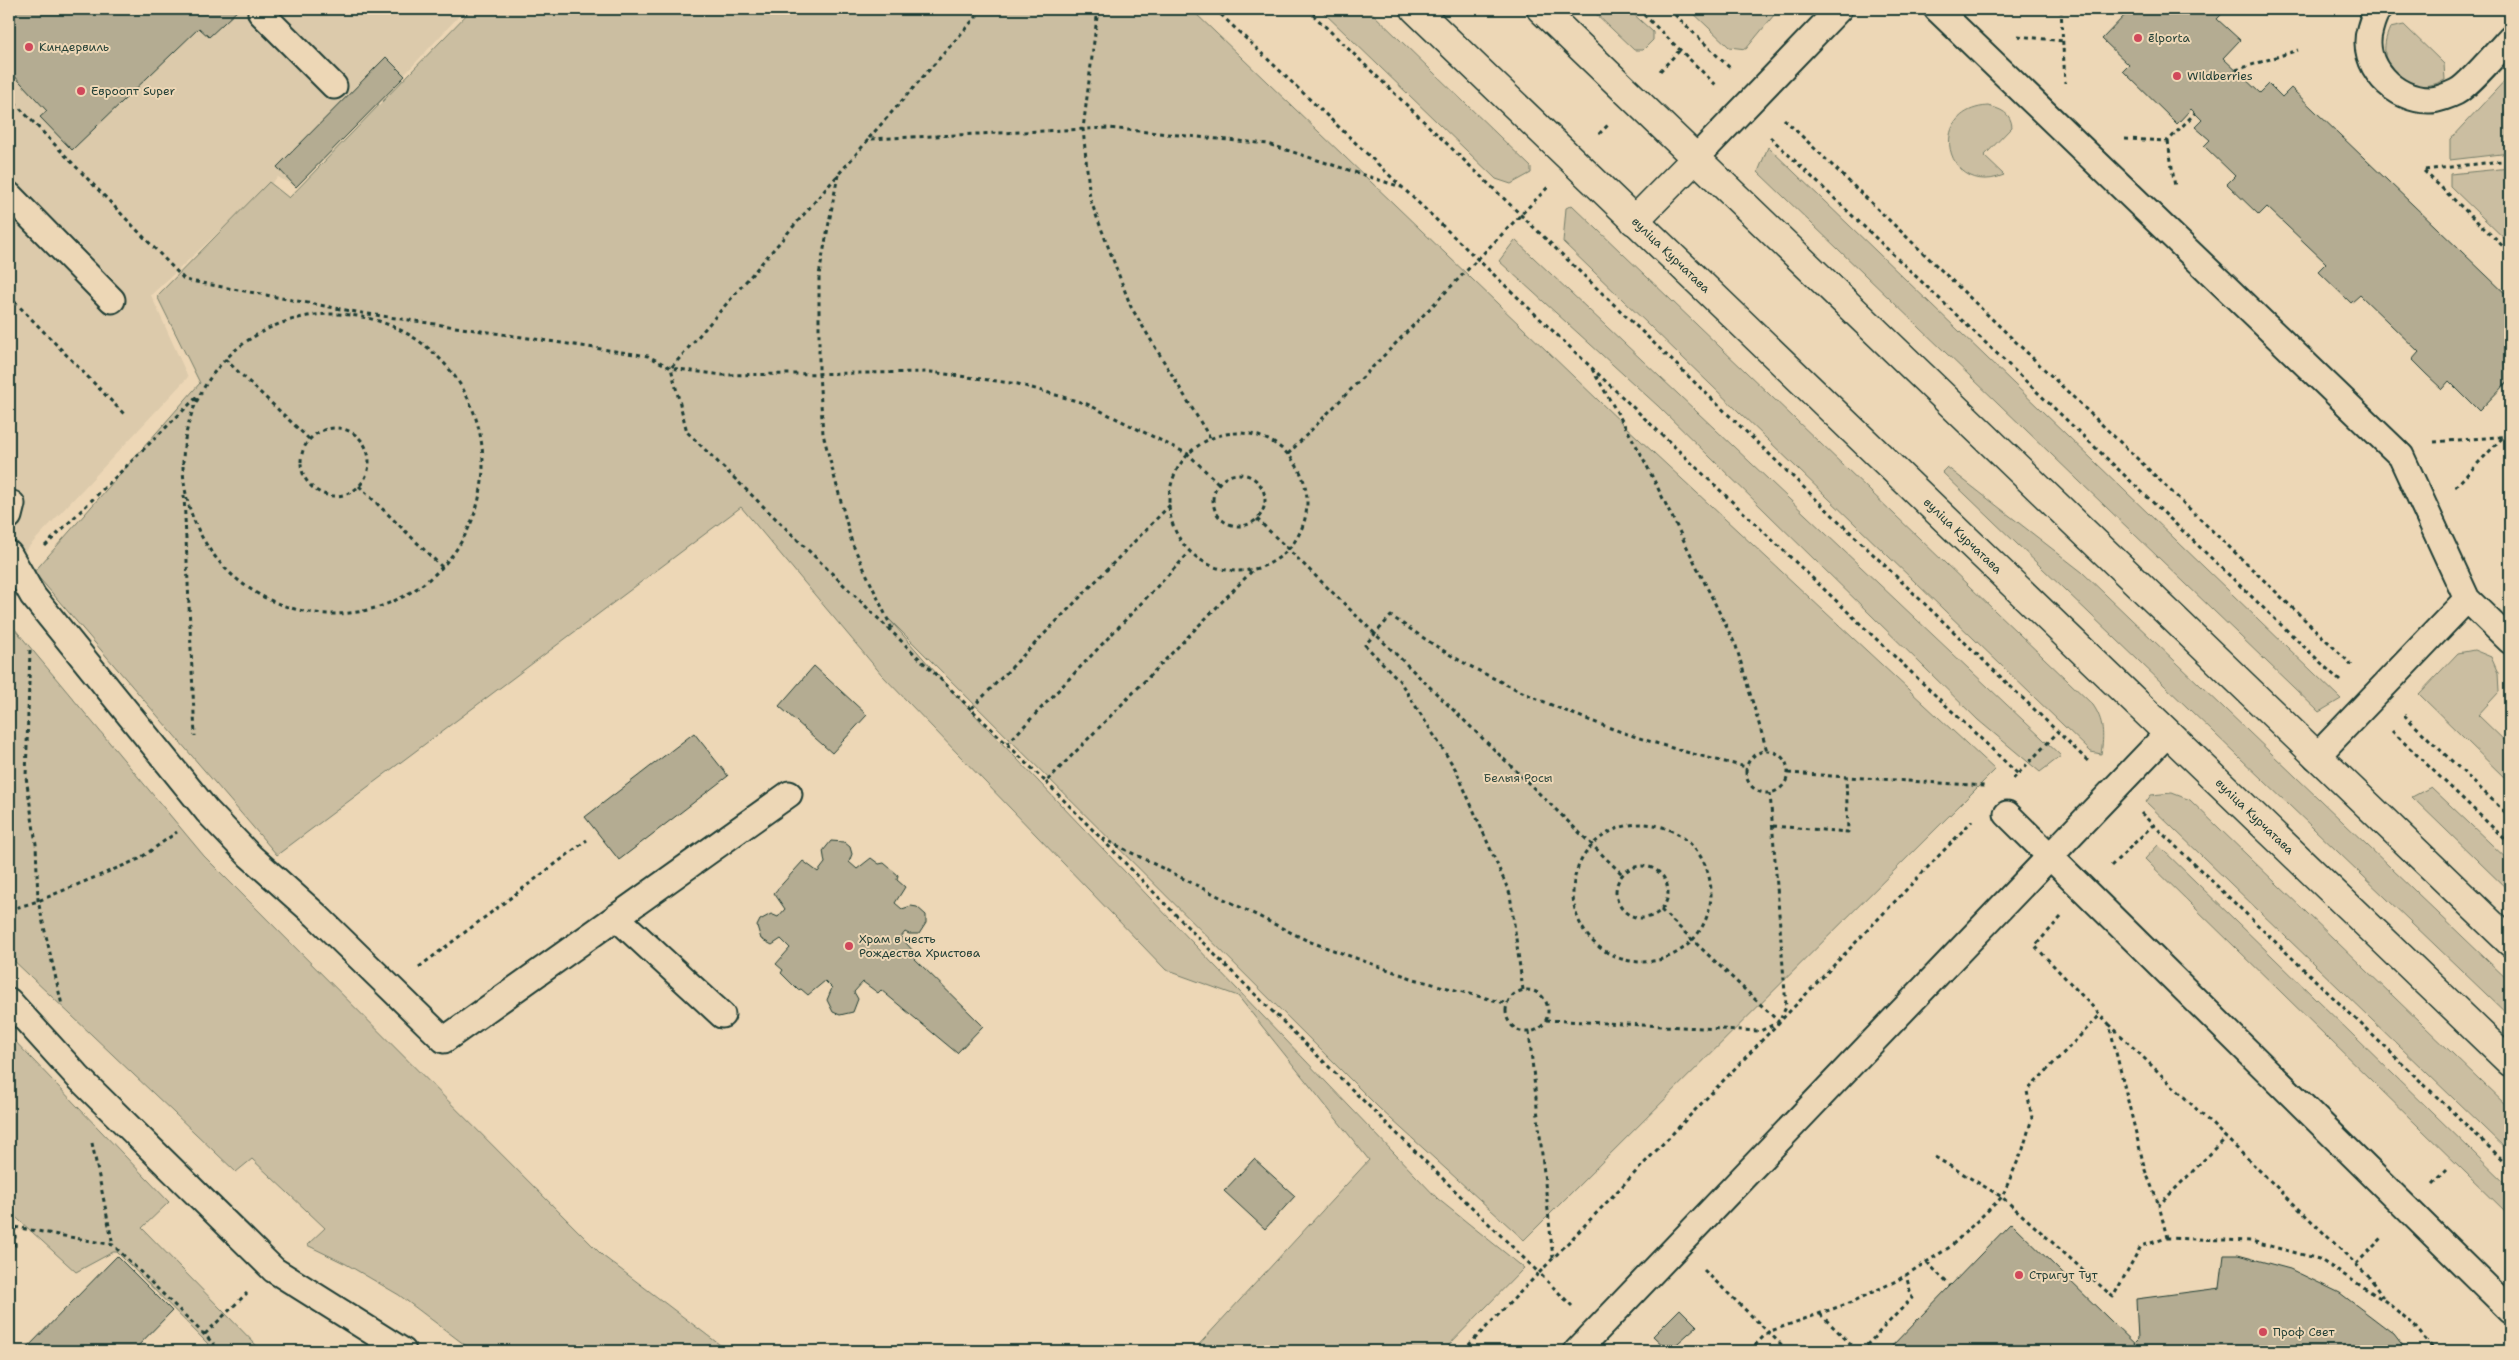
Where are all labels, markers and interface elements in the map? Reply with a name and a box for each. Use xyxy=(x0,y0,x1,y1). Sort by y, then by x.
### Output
place label: ēlporta xyxy=(2148,30,2190,46)
marker: ēlporta xyxy=(2132,32,2144,44)
place label: Киндервиль xyxy=(39,39,109,55)
marker: Киндервиль xyxy=(23,41,35,53)
place label: Wildberries xyxy=(2187,68,2253,84)
marker: Wildberries xyxy=(2171,70,2183,82)
place label: Евроопт Super xyxy=(91,83,176,99)
marker: Евроопт Super xyxy=(75,85,87,97)
street label: вуліца Курчатава xyxy=(1628,214,1714,297)
street label: вуліца Курчатава xyxy=(1920,494,2006,578)
park label: Белыя Росы xyxy=(1484,770,1552,786)
street label: вуліца Курчатава xyxy=(2212,775,2298,858)
place label: Храм в честь Рождества Христова xyxy=(859,931,981,961)
marker: Храм в честь Рождества Христова xyxy=(843,940,855,952)
place label: Стригут Тут xyxy=(2029,1267,2098,1283)
marker: Стригут Тут xyxy=(2013,1269,2025,1281)
place label: Проф Свет xyxy=(2273,1324,2335,1340)
marker: Проф Свет xyxy=(2257,1326,2269,1338)

